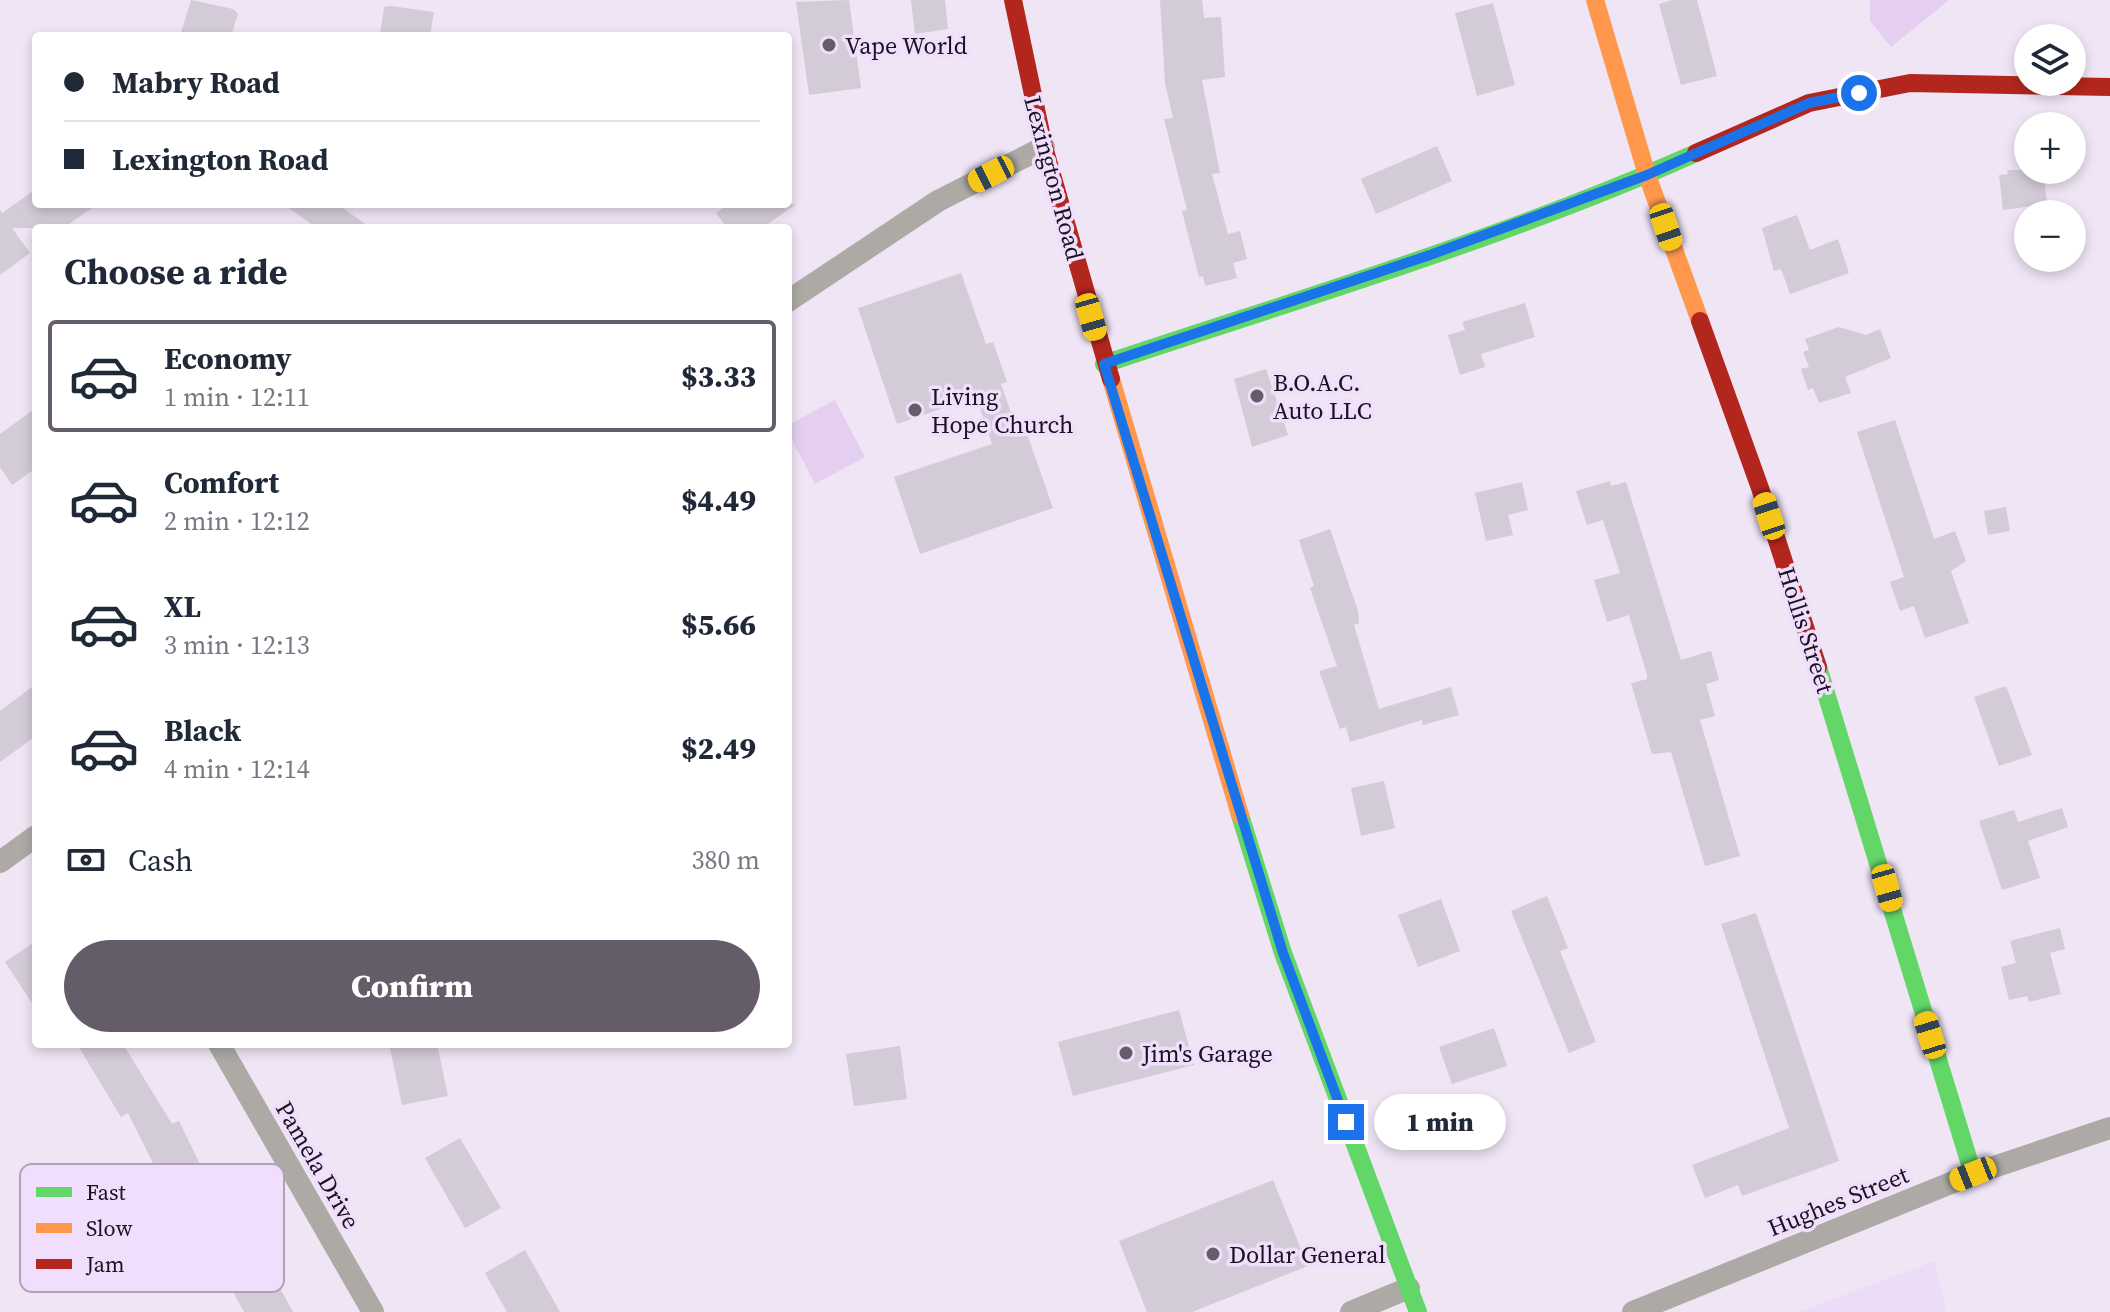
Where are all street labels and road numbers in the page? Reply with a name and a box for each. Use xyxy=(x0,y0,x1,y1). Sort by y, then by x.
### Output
street label: Lexington Road xyxy=(1016,92,1092,264)
street label: Hollis Street xyxy=(1770,563,1842,698)
street label: Pamela Drive xyxy=(268,1095,368,1235)
street label: Hughes Street xyxy=(1763,1158,1913,1244)

